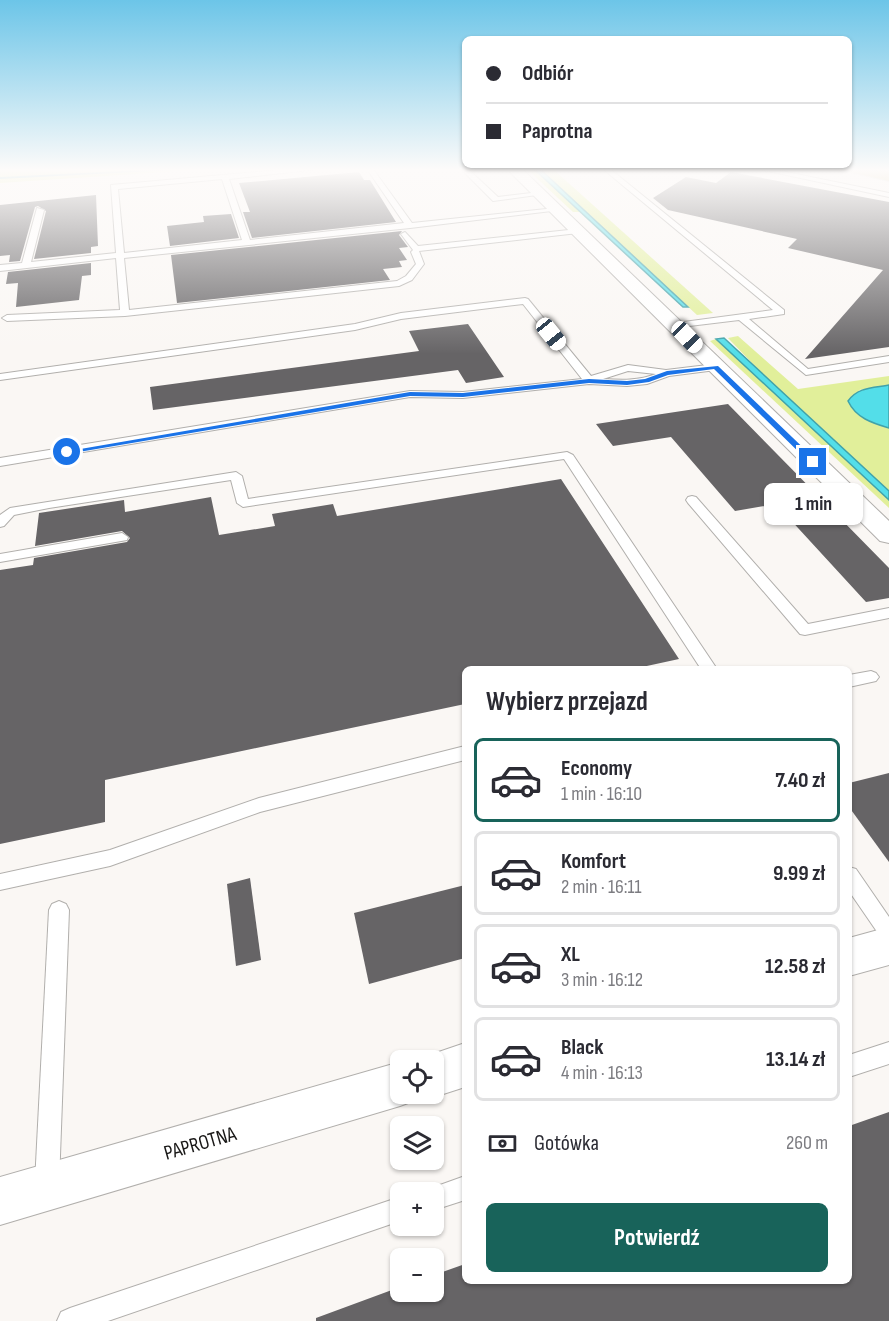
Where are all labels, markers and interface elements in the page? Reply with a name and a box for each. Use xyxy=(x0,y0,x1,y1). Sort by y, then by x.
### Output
text: Odbiór xyxy=(522,60,573,87)
text: Paprotna xyxy=(522,118,592,145)
car xyxy=(533,314,569,354)
car xyxy=(668,318,706,356)
route start xyxy=(53,438,80,465)
route end xyxy=(799,448,826,475)
callout: 1 min xyxy=(764,483,862,525)
text: 1 min xyxy=(795,492,832,516)
text: Wybierz przejazd xyxy=(486,686,648,718)
icon: car xyxy=(489,753,543,807)
text: Economy xyxy=(561,755,632,782)
text: 7.40 zł xyxy=(775,767,825,794)
text: 1 min · 16:10 xyxy=(561,782,642,806)
icon: car xyxy=(489,846,543,900)
text: Komfort xyxy=(561,848,626,875)
text: 9.99 zł xyxy=(773,860,825,887)
text: 2 min · 16:11 xyxy=(561,875,641,899)
icon: car xyxy=(489,939,543,993)
text: XL xyxy=(561,941,580,968)
text: 12.58 zł xyxy=(765,953,825,980)
text: 3 min · 16:12 xyxy=(561,968,643,992)
icon: car xyxy=(489,1032,543,1086)
text: Black xyxy=(561,1034,603,1061)
text: 13.14 zł xyxy=(766,1046,825,1073)
map controls xyxy=(390,1050,444,1302)
button: locate xyxy=(390,1050,444,1104)
text: 4 min · 16:13 xyxy=(561,1061,643,1085)
button: layers xyxy=(390,1116,444,1170)
street label: PAPROTNA xyxy=(161,1121,240,1166)
icon: cash xyxy=(486,1127,519,1160)
text: Gotówka xyxy=(534,1130,599,1157)
text: 260 m xyxy=(786,1131,828,1155)
button: + xyxy=(390,1182,444,1236)
button: Potwierdź xyxy=(486,1203,828,1272)
button: − xyxy=(390,1248,444,1302)

